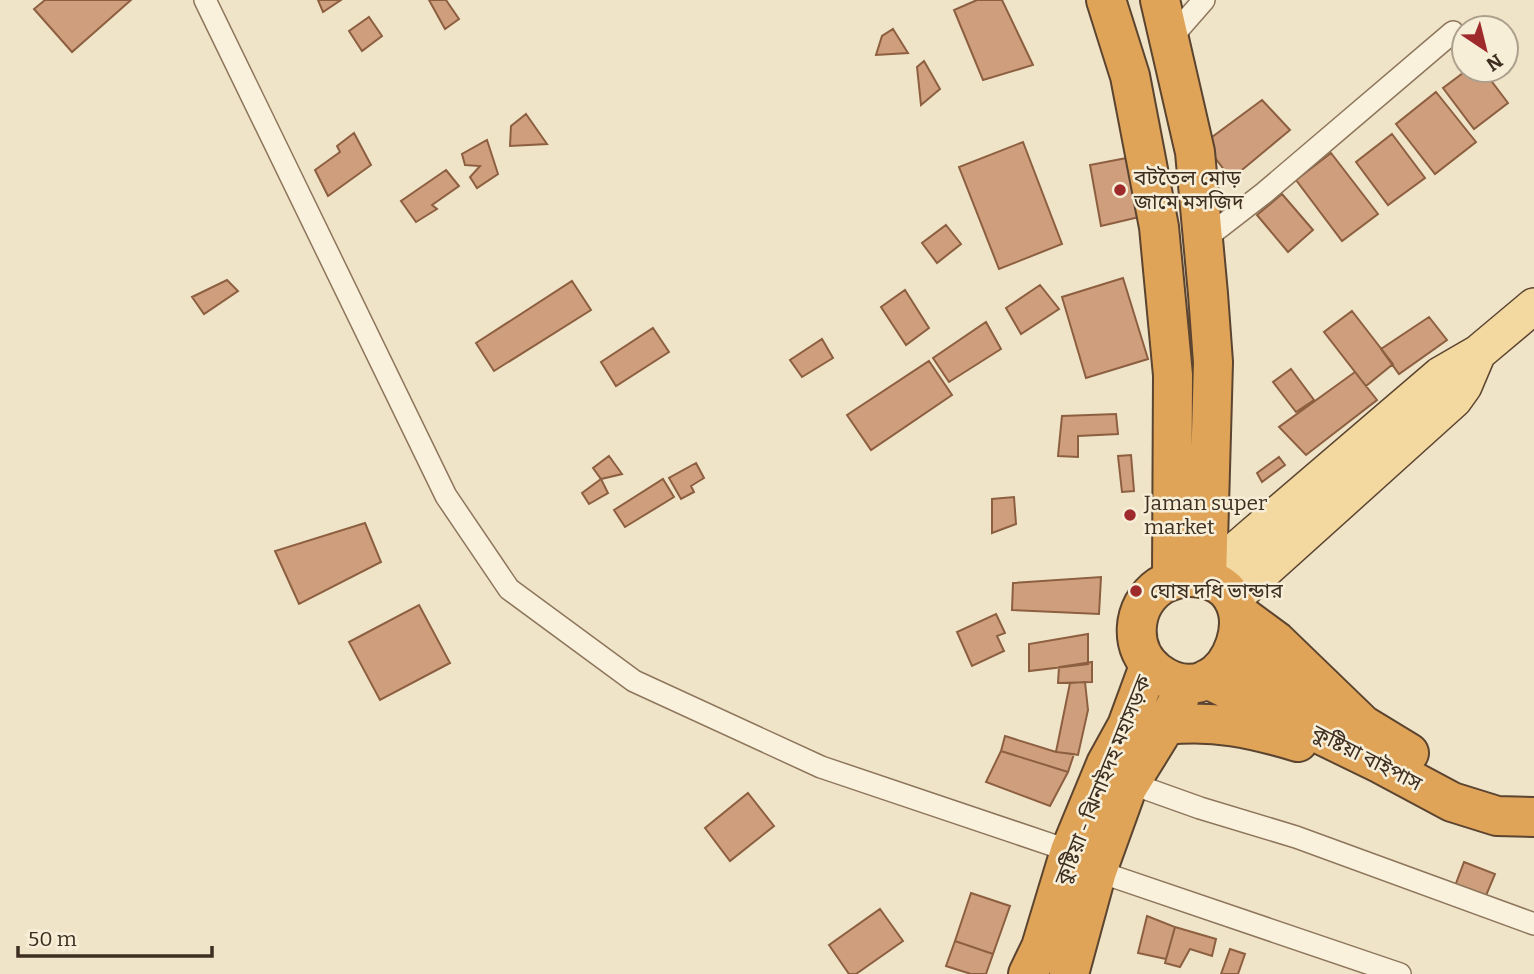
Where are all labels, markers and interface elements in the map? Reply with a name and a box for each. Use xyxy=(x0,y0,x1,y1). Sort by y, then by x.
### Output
north arrow xyxy=(1450,14,1520,84)
text: N xyxy=(1482,49,1507,76)
place label: বটতৈল মোড় জামে মসজিদ xyxy=(1133,165,1244,215)
marker: বটতৈল মোড় জামে মসজিদ xyxy=(1112,182,1128,198)
place label: Jaman super market xyxy=(1143,490,1267,540)
marker: Jaman super market xyxy=(1122,507,1138,523)
place label: ঘোষ দধি ভান্ডার xyxy=(1150,578,1283,604)
marker: ঘোষ দধি ভান্ডার xyxy=(1128,583,1144,599)
street label: কুষ্টিয়া - ঝিনাইদহ মহাসড়ক xyxy=(1049,670,1157,890)
street label: কুষ্টিয়া বাইপাস xyxy=(1307,719,1427,797)
scale bar xyxy=(18,914,212,958)
text: 50 m xyxy=(28,926,77,952)

